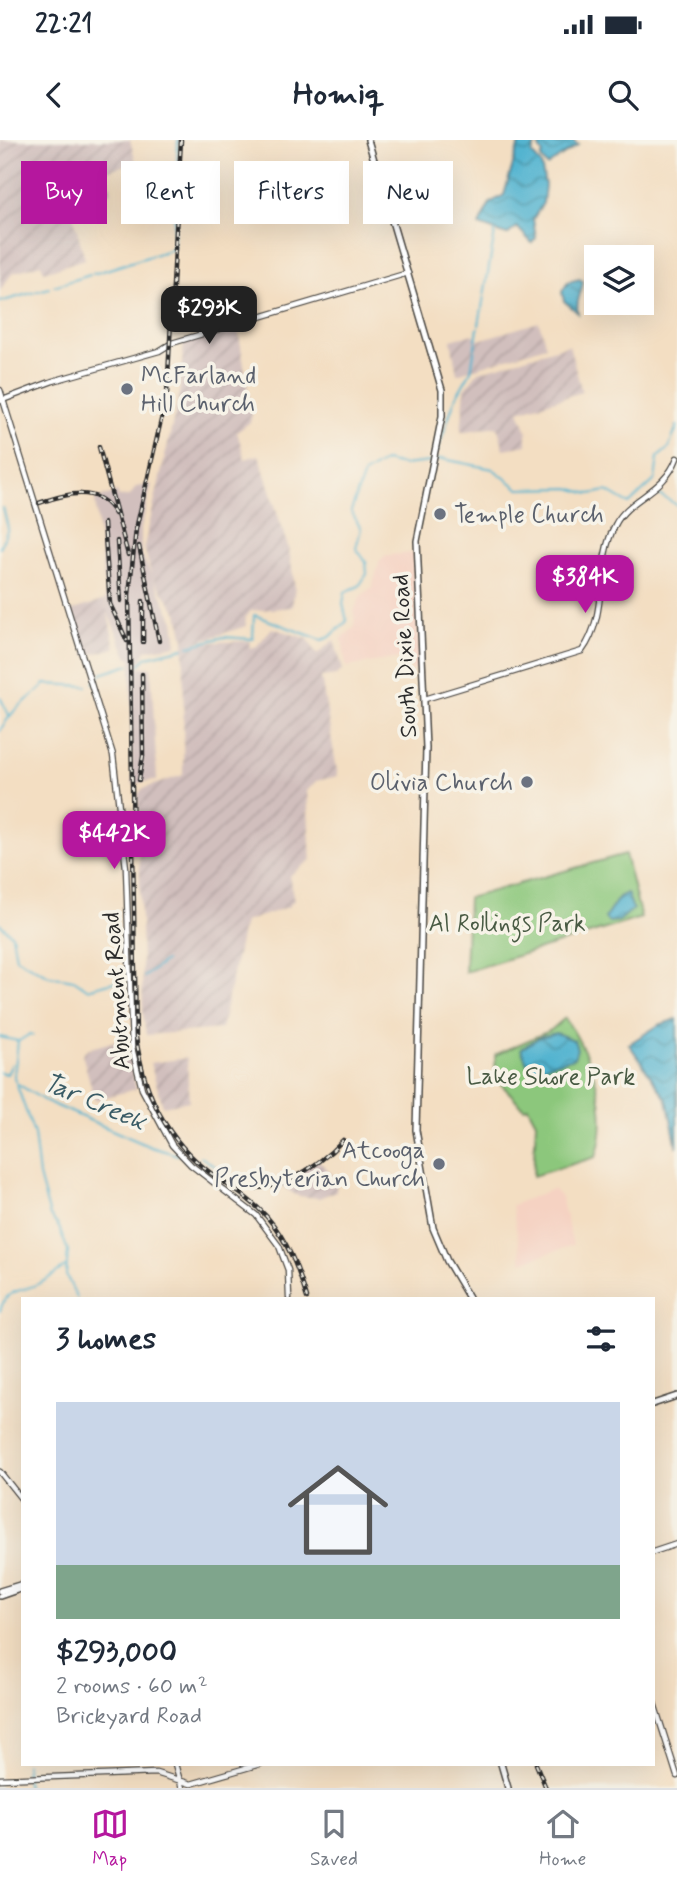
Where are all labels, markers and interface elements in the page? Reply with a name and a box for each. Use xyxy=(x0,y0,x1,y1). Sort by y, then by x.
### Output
text: 22:21 xyxy=(35,8,92,42)
text: Homiq xyxy=(293,74,384,116)
icon: back xyxy=(35,76,73,114)
icon: search xyxy=(604,76,642,114)
chip: Buy xyxy=(21,161,107,224)
chip: Rent xyxy=(121,161,220,224)
chip: Filters xyxy=(234,161,349,224)
chip: New xyxy=(363,161,453,224)
map controls xyxy=(584,245,654,315)
button: layers xyxy=(584,245,654,315)
pin: $293K xyxy=(160,286,258,346)
text: $293K xyxy=(177,294,241,324)
place label: McFarland Hill Church xyxy=(141,361,256,420)
marker: McFarland Hill Church xyxy=(119,381,135,397)
place label: Temple Church xyxy=(454,500,604,531)
marker: Temple Church xyxy=(432,506,448,522)
pin: $384K xyxy=(536,556,634,615)
text: $384K xyxy=(552,563,618,593)
street label: South Dixie Road xyxy=(386,573,425,739)
place label: Olivia Church xyxy=(370,768,513,799)
marker: Olivia Church xyxy=(519,774,535,790)
pin: $442K xyxy=(65,812,163,871)
text: $442K xyxy=(79,819,149,849)
park label: Al Rollings Park xyxy=(428,909,586,943)
street label: Abutment Road xyxy=(97,911,138,1071)
park label: Lake Shore Park xyxy=(467,1062,635,1093)
water label: Tar Creek xyxy=(38,1066,152,1140)
place label: Atcooga Presbyterian Church xyxy=(214,1136,425,1195)
marker: Atcooga Presbyterian Church xyxy=(431,1156,447,1172)
text: 3 homes xyxy=(56,1320,156,1359)
icon: filters xyxy=(582,1320,620,1358)
icon: home xyxy=(275,1447,401,1573)
text: $293,000 xyxy=(56,1633,177,1672)
text: 2 rooms · 60 m² xyxy=(56,1672,208,1702)
text: Brickyard Road xyxy=(56,1702,202,1732)
tab: Map xyxy=(91,1805,129,1872)
tab: Saved xyxy=(310,1805,358,1872)
tab: Home xyxy=(539,1805,586,1872)

